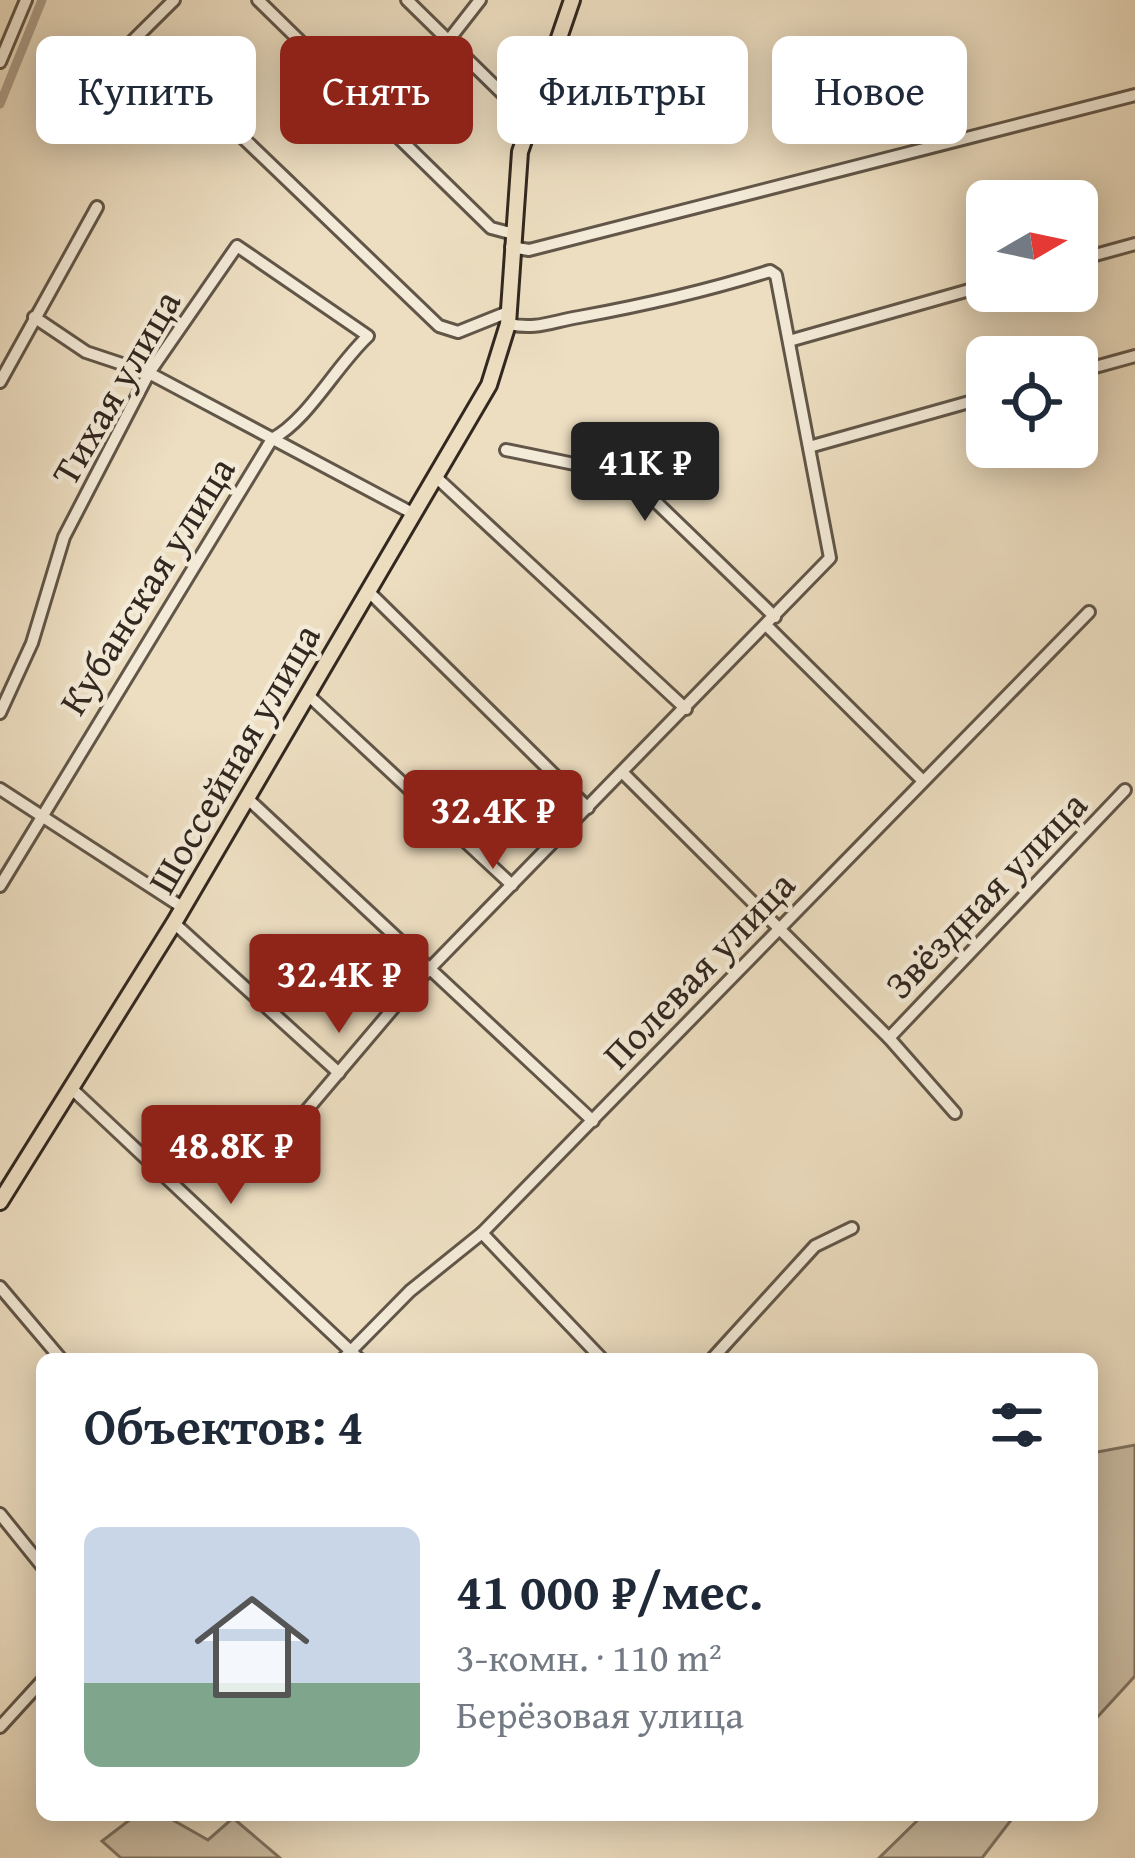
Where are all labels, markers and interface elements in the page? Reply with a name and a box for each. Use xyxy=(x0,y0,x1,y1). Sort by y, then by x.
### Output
chip: Купить xyxy=(36,36,256,144)
chip: Снять xyxy=(280,36,473,144)
chip: Фильтры xyxy=(497,36,748,144)
chip: Новое xyxy=(772,36,967,144)
north arrow xyxy=(966,180,1098,312)
map controls xyxy=(966,180,1098,468)
street label: Тихая улица xyxy=(36,278,194,495)
button: locate xyxy=(966,336,1098,468)
pin: 41K ₽ xyxy=(561,422,729,524)
text: 41K ₽ xyxy=(598,432,692,489)
street label: Кубанская улица xyxy=(44,445,249,725)
street label: Шоссейная улица xyxy=(132,612,334,904)
pin: 32.4K ₽ xyxy=(382,770,604,872)
street label: Звёздная улица xyxy=(871,777,1100,1011)
text: 32.4K ₽ xyxy=(430,780,556,837)
street label: Полевая улица xyxy=(589,857,808,1081)
pin: 32.4K ₽ xyxy=(228,934,450,1036)
text: 32.4K ₽ xyxy=(276,944,402,1001)
pin: 48.8K ₽ xyxy=(120,1105,342,1207)
text: 48.8K ₽ xyxy=(168,1115,294,1172)
text: Объектов: 4 xyxy=(84,1388,364,1463)
icon: filters xyxy=(984,1392,1050,1458)
text: 41 000 ₽/мес. xyxy=(456,1553,763,1628)
icon: home xyxy=(180,1575,324,1719)
text: 3-комн. · 110 m² xyxy=(456,1628,722,1685)
text: Берёзовая улица xyxy=(456,1685,744,1742)

